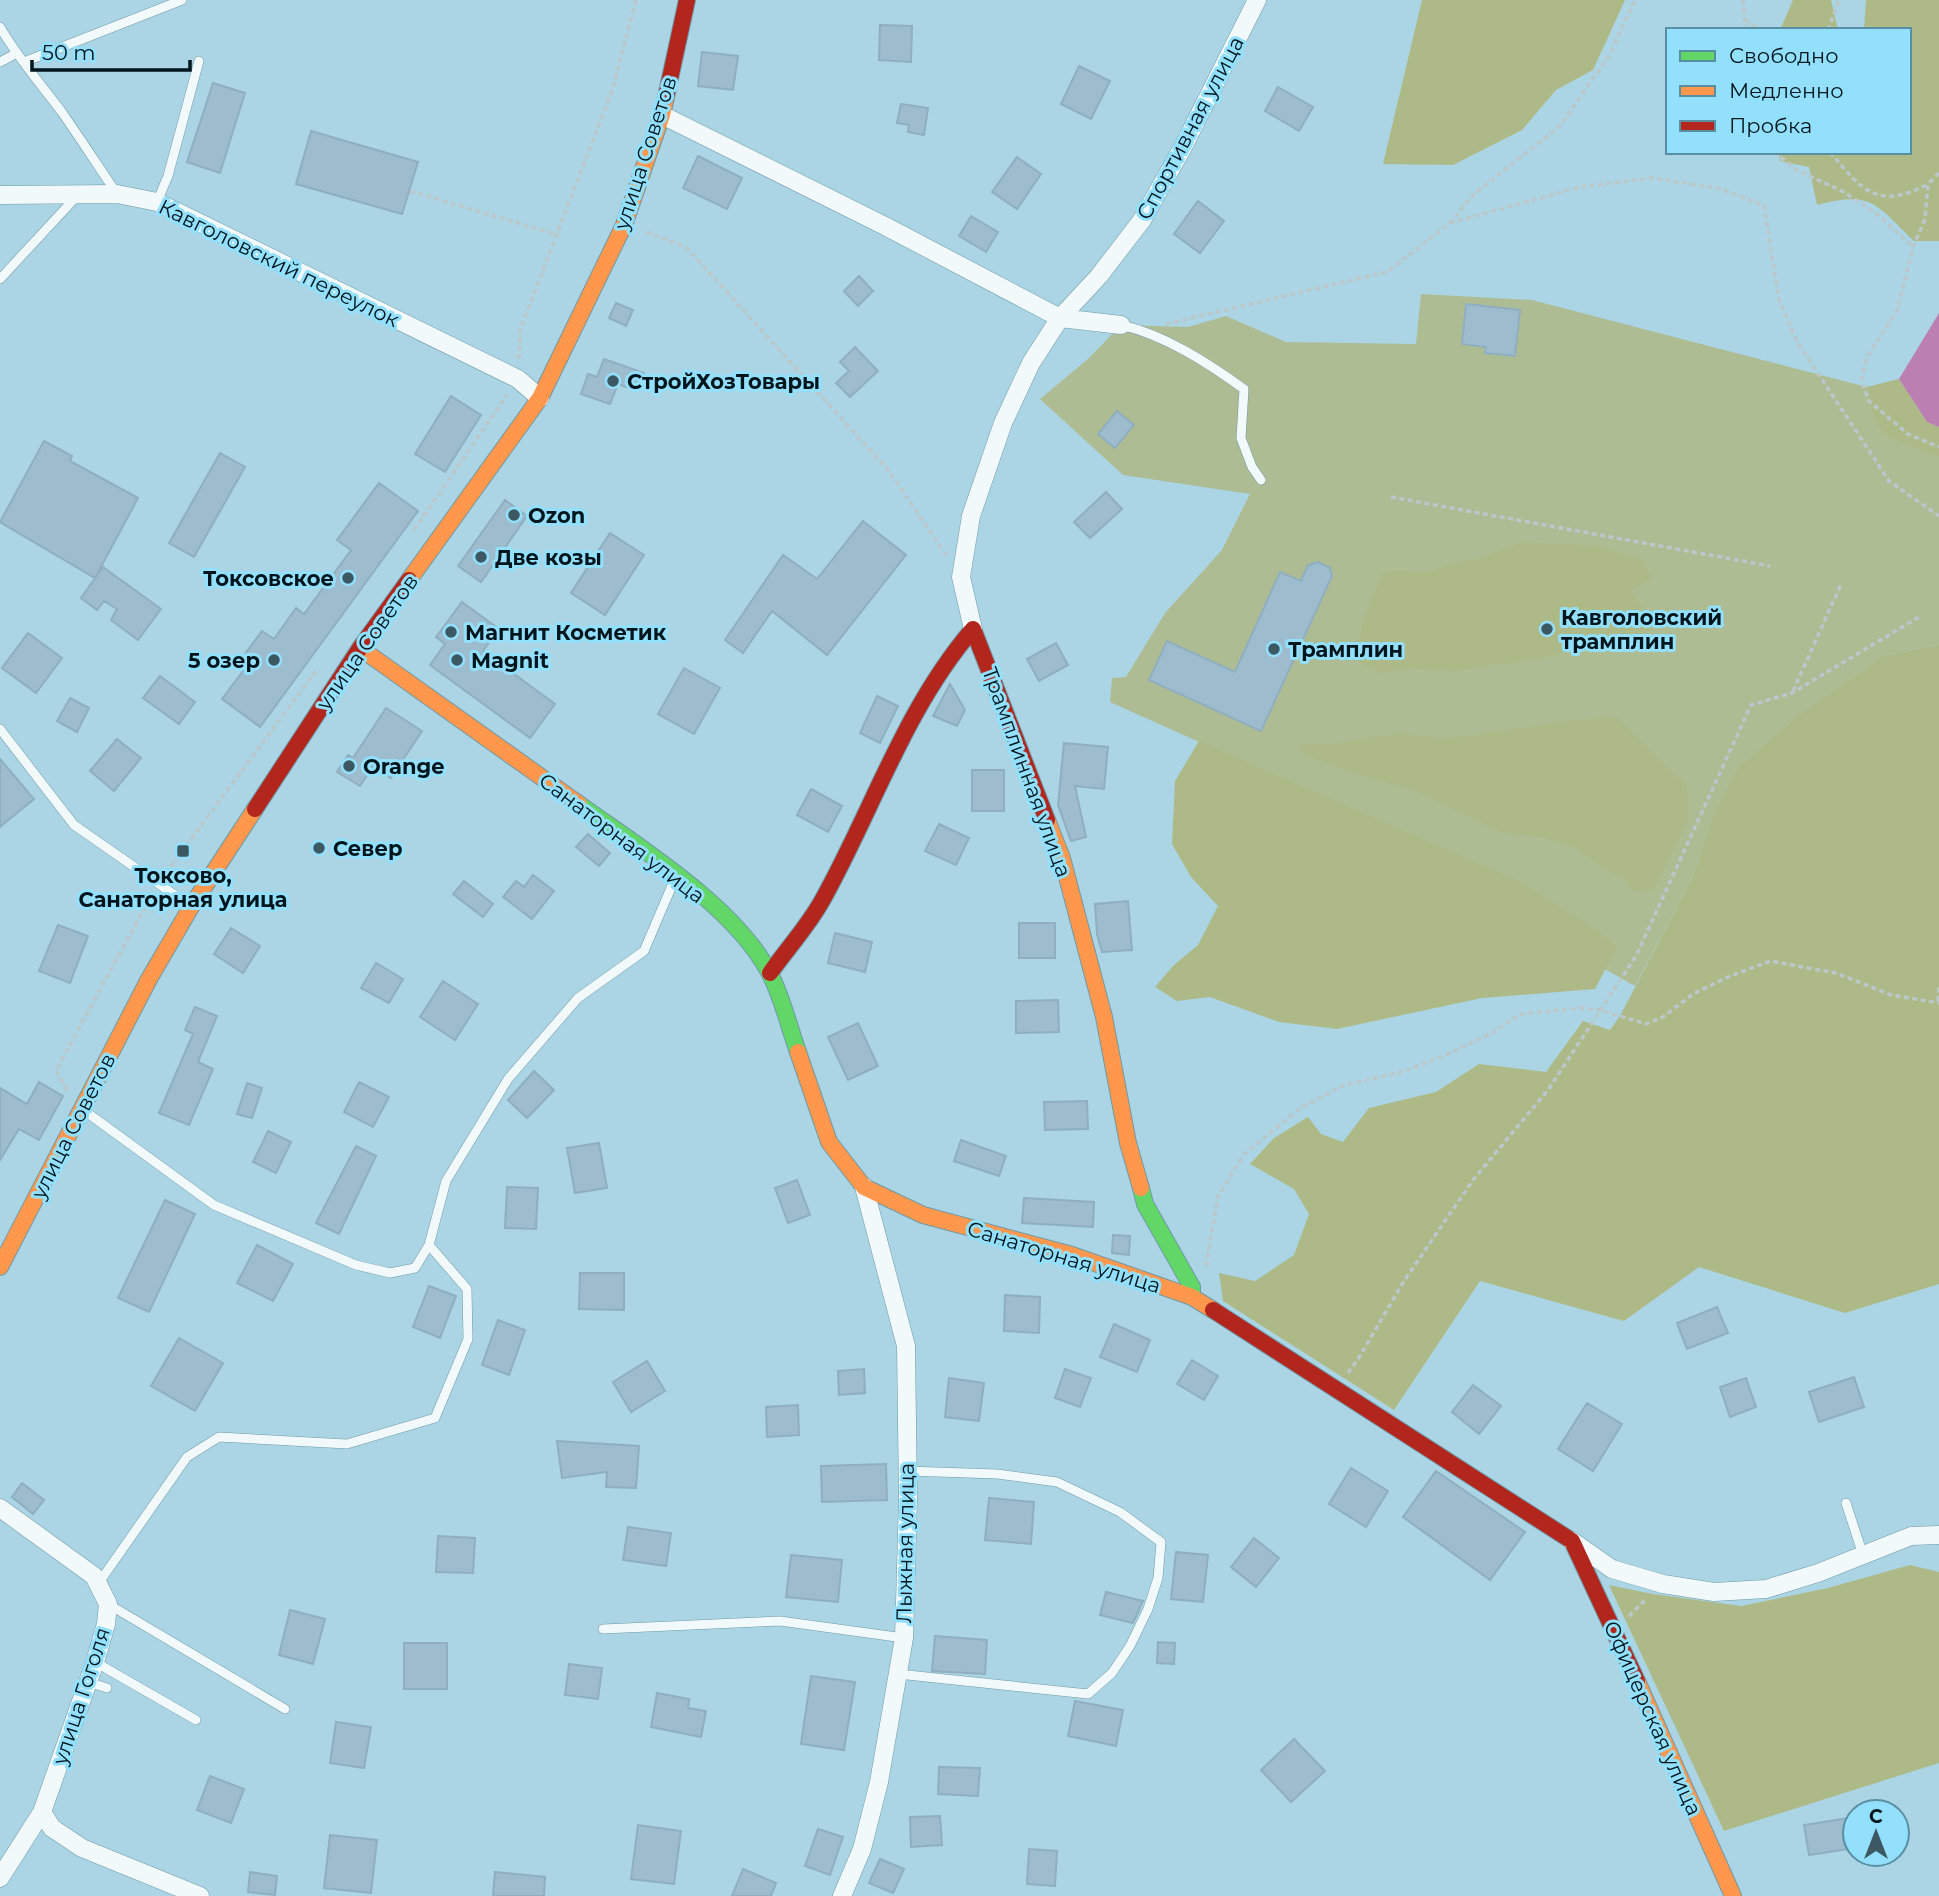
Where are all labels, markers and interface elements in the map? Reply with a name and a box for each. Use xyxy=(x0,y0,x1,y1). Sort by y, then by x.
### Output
scale bar xyxy=(32,28,189,72)
legend xyxy=(1666,28,1911,154)
street label: Спортивная улица xyxy=(1131,32,1249,224)
text: 50 m xyxy=(42,40,96,65)
text: Свободно xyxy=(1729,43,1839,68)
street label: улица Советов xyxy=(608,73,682,234)
text: Медленно xyxy=(1729,78,1844,103)
text: Пробка xyxy=(1729,113,1812,138)
street label: Кавголовский переулок xyxy=(155,194,403,332)
place label: СтройХозТовары xyxy=(627,369,820,394)
marker: СтройХозТовары xyxy=(605,373,621,389)
place label: Ozon xyxy=(528,503,585,528)
marker: Ozon xyxy=(506,507,522,523)
place label: Две козы xyxy=(495,545,602,570)
marker: Две козы xyxy=(473,549,489,565)
place label: Токсовское xyxy=(203,566,334,591)
street label: улица Советов xyxy=(310,569,423,715)
marker: Токсовское xyxy=(340,570,356,586)
place label: Кавголовский трамплин xyxy=(1561,605,1722,654)
place label: Магнит Косметик xyxy=(465,620,667,645)
marker: Кавголовский трамплин xyxy=(1539,621,1555,637)
marker: Магнит Косметик xyxy=(443,624,459,640)
place label: Трамплин xyxy=(1288,637,1403,662)
marker: Трамплин xyxy=(1266,641,1282,657)
place label: 5 озер xyxy=(188,648,260,673)
place label: Magnit xyxy=(471,648,549,673)
marker: 5 озер xyxy=(266,652,282,668)
marker: Magnit xyxy=(449,652,465,668)
street label: Трамплинная улица xyxy=(977,664,1077,880)
place label: Orange xyxy=(363,754,444,779)
marker: Orange xyxy=(341,758,357,774)
street label: Санаторная улица xyxy=(534,768,710,908)
place label: Север xyxy=(333,836,403,861)
marker: Север xyxy=(311,840,327,856)
marker: Токсово, Санаторная улица xyxy=(175,843,191,859)
place label: Токсово, Санаторная улица xyxy=(78,863,288,912)
street label: улица Советов xyxy=(25,1049,120,1204)
street label: Санаторная улица xyxy=(964,1216,1164,1298)
street label: Лыжная улица xyxy=(891,1463,919,1623)
street label: Офицерская улица xyxy=(1599,1617,1707,1819)
street label: улица Гоголя xyxy=(47,1624,115,1769)
north arrow xyxy=(1841,1798,1911,1868)
text: С xyxy=(1869,1805,1883,1828)

